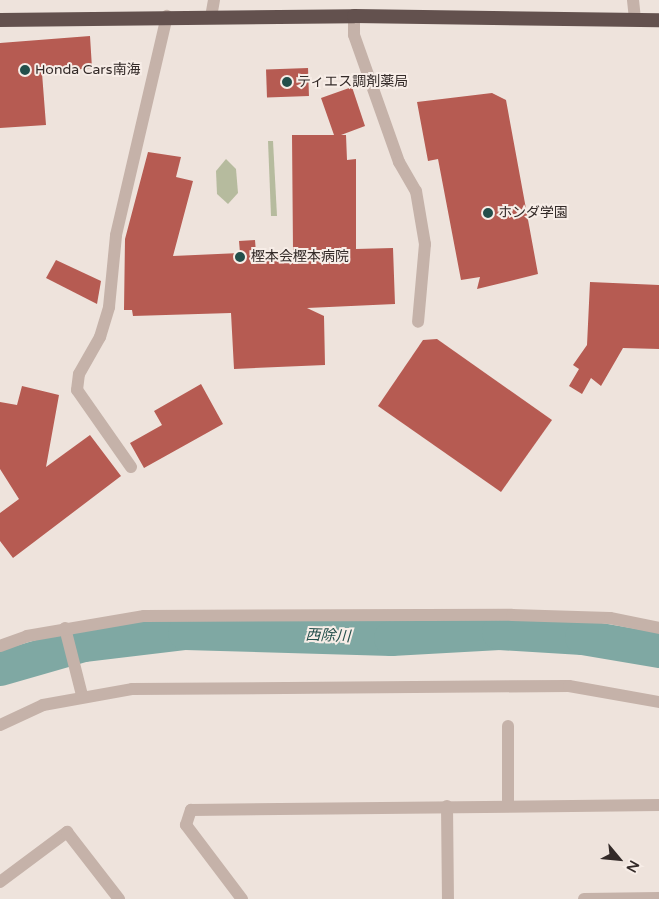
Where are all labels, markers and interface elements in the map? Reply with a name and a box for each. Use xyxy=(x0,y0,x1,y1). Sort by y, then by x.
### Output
place label: Honda Cars南海 xyxy=(35,62,140,78)
marker: Honda Cars南海 xyxy=(19,64,31,76)
place label: ティエス調剤薬局 xyxy=(297,74,409,90)
marker: ティエス調剤薬局 xyxy=(281,76,293,88)
place label: ホンダ学園 xyxy=(498,205,568,221)
marker: ホンダ学園 xyxy=(482,207,494,219)
place label: 樫本会樫本病院 xyxy=(251,249,349,265)
marker: 樫本会樫本病院 xyxy=(233,250,247,264)
water label: 西除川 xyxy=(305,626,351,646)
north arrow xyxy=(594,834,644,884)
text: N xyxy=(623,857,643,875)

